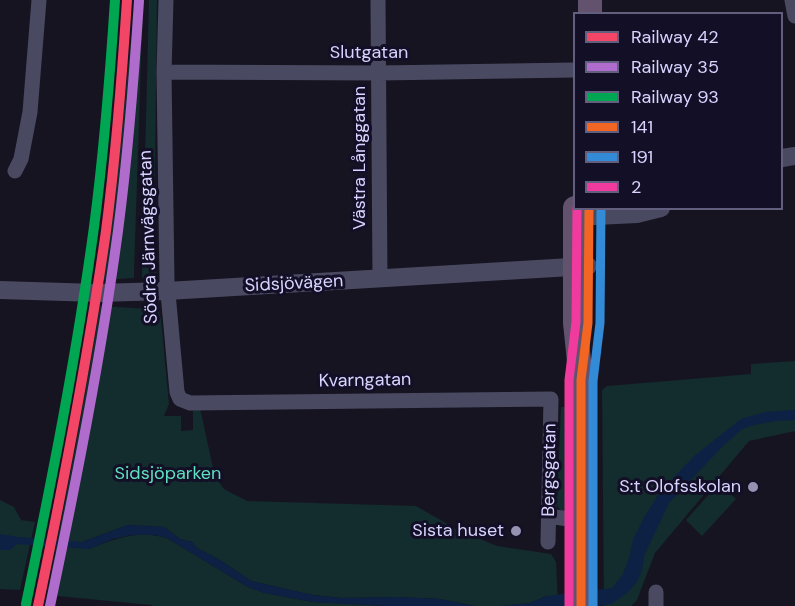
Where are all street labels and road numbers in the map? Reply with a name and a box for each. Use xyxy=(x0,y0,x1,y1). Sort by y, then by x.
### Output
street label: Slutgatan xyxy=(330,42,408,64)
street label: Västra Långgatan xyxy=(349,86,371,230)
street label: Södra Järnvägsgatan xyxy=(135,150,163,324)
street label: Sidsjövägen xyxy=(244,271,344,297)
street label: Kvarngatan xyxy=(319,369,411,393)
street label: Bergsgatan xyxy=(538,423,562,517)

